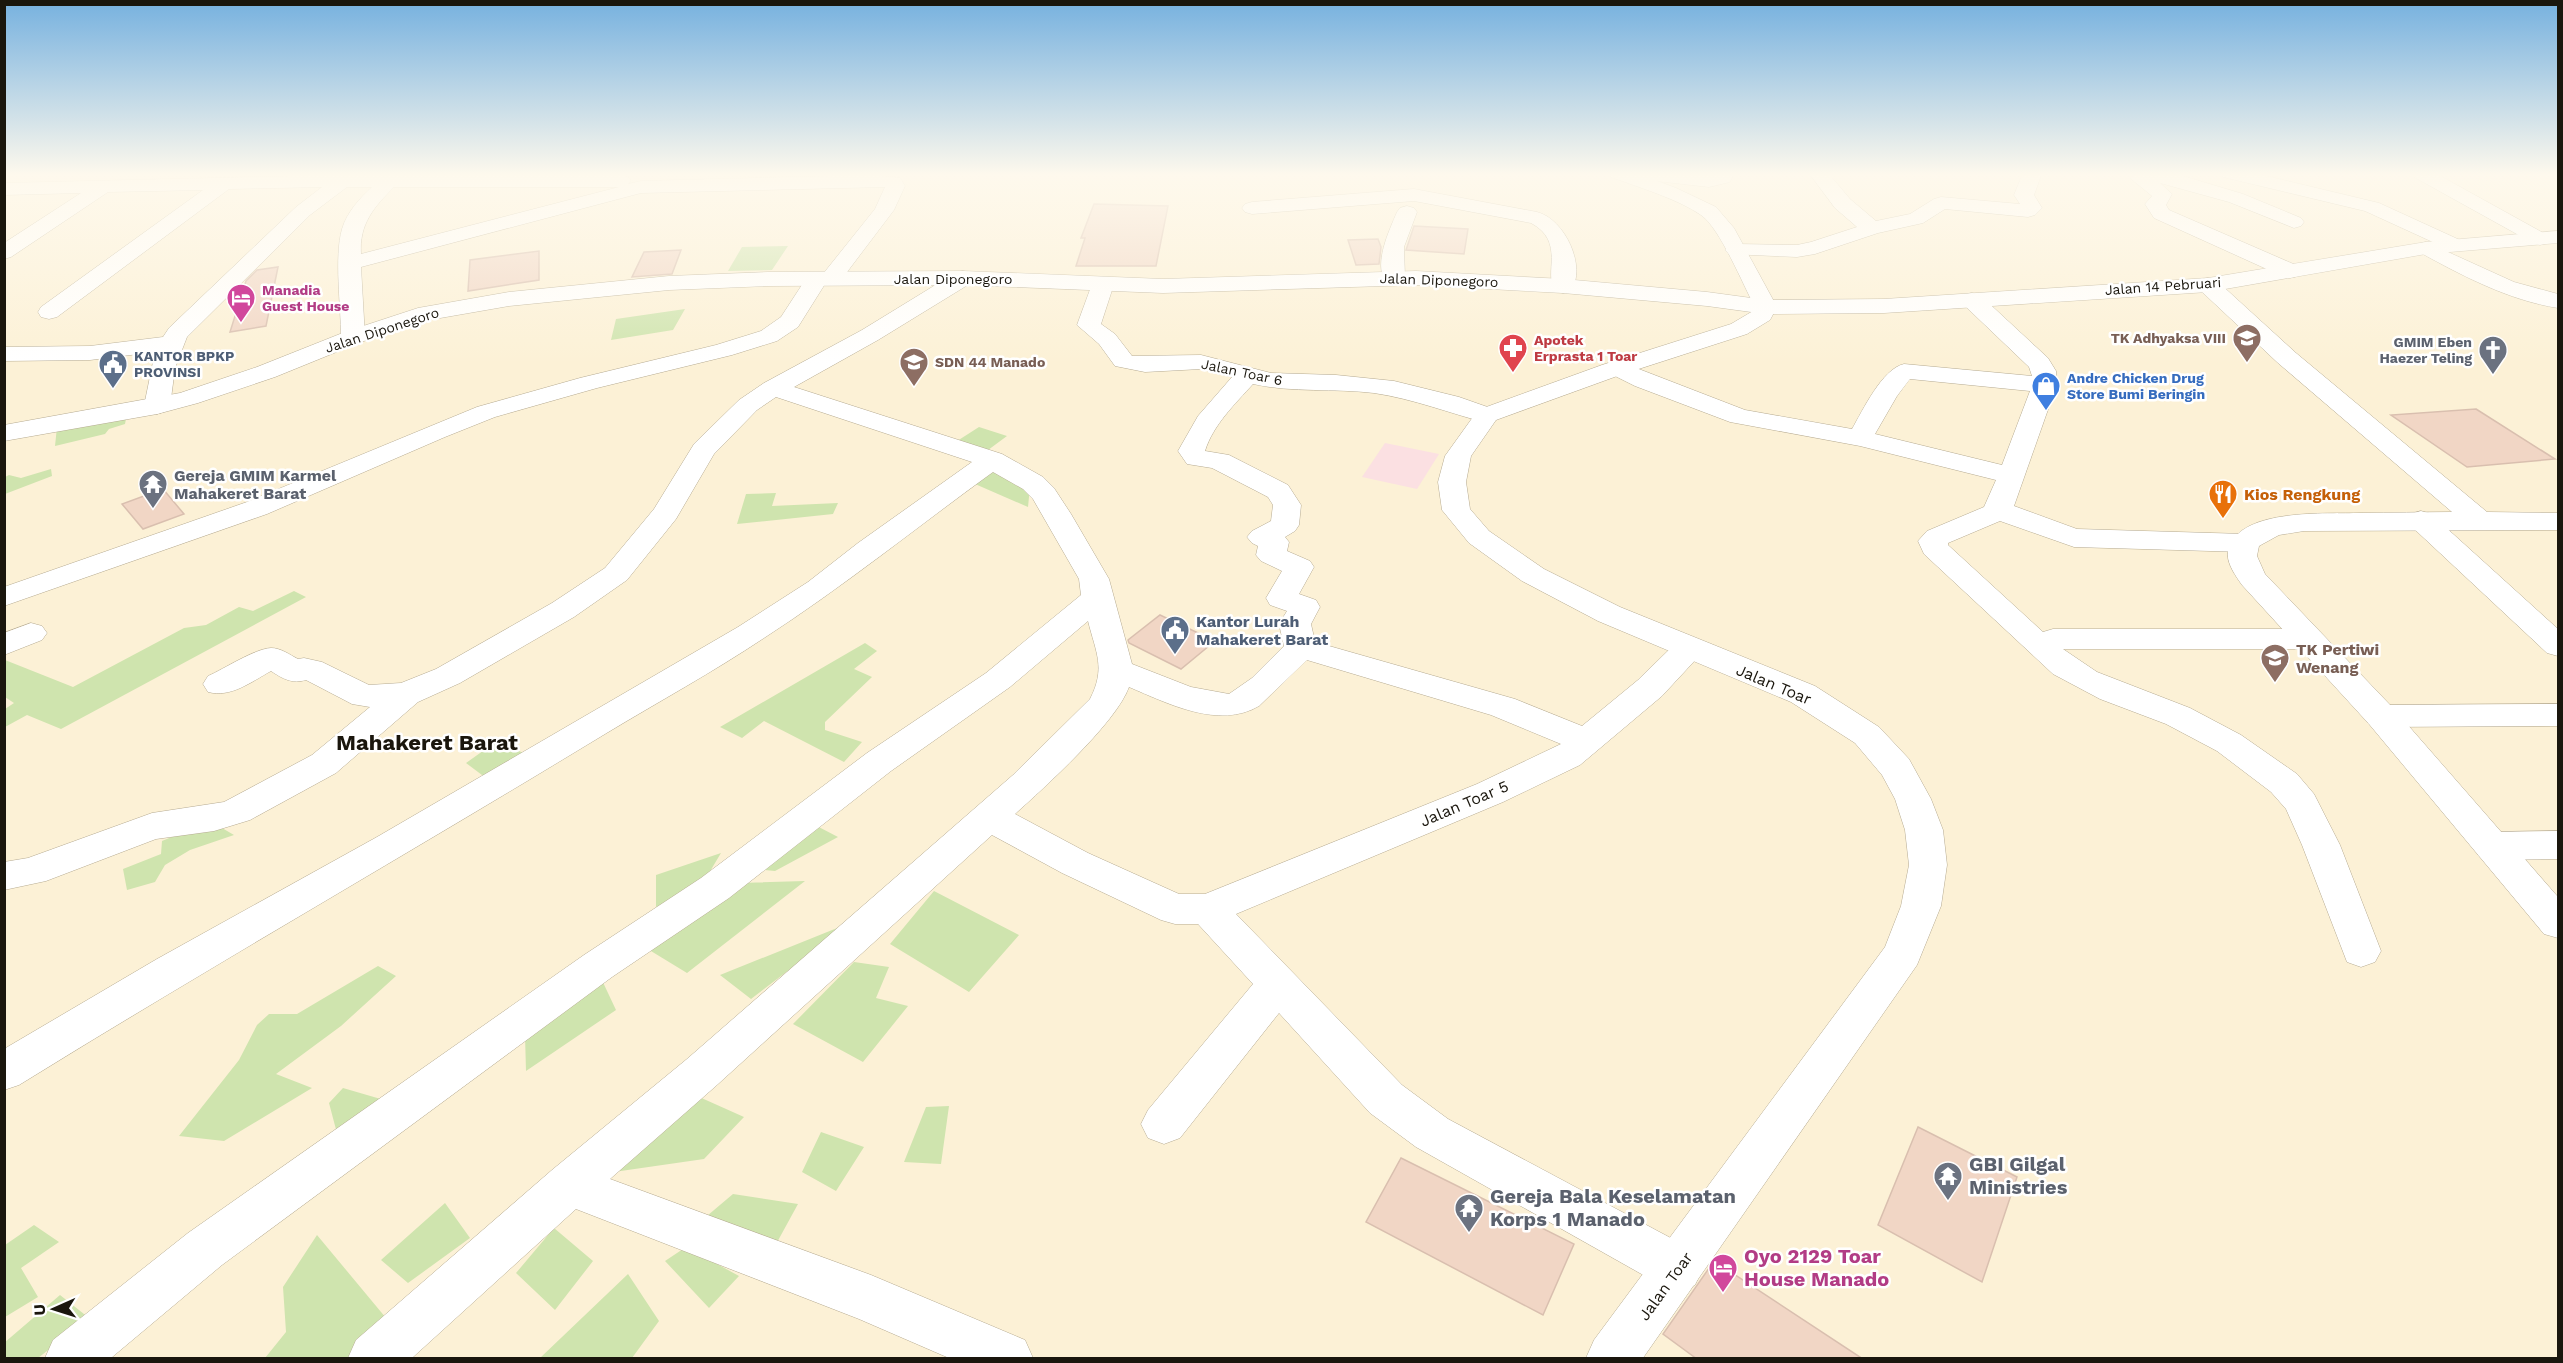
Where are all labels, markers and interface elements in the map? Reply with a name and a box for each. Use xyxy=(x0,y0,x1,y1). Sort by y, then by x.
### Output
street label: Jalan Diponegoro xyxy=(1379,270,1499,290)
street label: Jalan Diponegoro xyxy=(894,271,1012,287)
street label: Jalan 14 Pebruari xyxy=(2104,274,2222,298)
hotel icon: Manadia Guest House xyxy=(225,282,257,324)
place label: Manadia Guest House xyxy=(262,282,349,314)
street label: Jalan Diponegoro xyxy=(323,304,441,356)
school or university icon: TK Adhyaksa VIII xyxy=(2231,322,2263,364)
place label: TK Adhyaksa VIII xyxy=(2111,330,2226,346)
pharmacy icon: Apotek Erprasta 1 Toar xyxy=(1497,332,1529,374)
place label: Apotek Erprasta 1 Toar xyxy=(1534,332,1637,364)
place label: GMIM Eben Haezer Teling xyxy=(2379,334,2472,366)
church icon: GMIM Eben Haezer Teling xyxy=(2477,334,2509,376)
school or university icon: SDN 44 Manado xyxy=(898,346,930,388)
public building icon: KANTOR BPKP PROVINSI xyxy=(97,348,129,390)
place label: KANTOR BPKP PROVINSI xyxy=(134,348,234,380)
place label: SDN 44 Manado xyxy=(935,354,1045,370)
street label: Jalan Toar 6 xyxy=(1200,356,1284,388)
shop icon: Andre Chicken Drug Store Bumi Beringin xyxy=(2030,370,2062,412)
place label: Andre Chicken Drug Store Bumi Beringin xyxy=(2067,370,2205,402)
place label: Gereja GMIM Karmel Mahakeret Barat xyxy=(174,466,337,503)
temple icon: Gereja GMIM Karmel Mahakeret Barat xyxy=(137,468,169,510)
restaurant icon: Kios Rengkung xyxy=(2207,478,2239,520)
place label: Kios Rengkung xyxy=(2244,485,2360,504)
place label: Kantor Lurah Mahakeret Barat xyxy=(1196,612,1328,649)
public building icon: Kantor Lurah Mahakeret Barat xyxy=(1159,614,1191,656)
place label: TK Pertiwi Wenang xyxy=(2296,640,2379,677)
school or university icon: TK Pertiwi Wenang xyxy=(2259,642,2291,684)
street label: Jalan Toar xyxy=(1733,660,1815,709)
district label: Mahakeret Barat xyxy=(336,730,518,755)
street label: Jalan Toar 5 xyxy=(1417,776,1511,831)
place label: GBI Gilgal Ministries xyxy=(1969,1152,2068,1199)
temple icon: GBI Gilgal Ministries xyxy=(1932,1160,1964,1202)
place label: Gereja Bala Keselamatan Korps 1 Manado xyxy=(1490,1184,1736,1231)
temple icon: Gereja Bala Keselamatan Korps 1 Manado xyxy=(1453,1192,1485,1234)
place label: Oyo 2129 Toar House Manado xyxy=(1744,1244,1889,1291)
street label: Jalan Toar xyxy=(1634,1248,1697,1324)
hotel icon: Oyo 2129 Toar House Manado xyxy=(1707,1252,1739,1294)
north arrow xyxy=(24,1279,84,1339)
text: U xyxy=(30,1304,49,1316)

